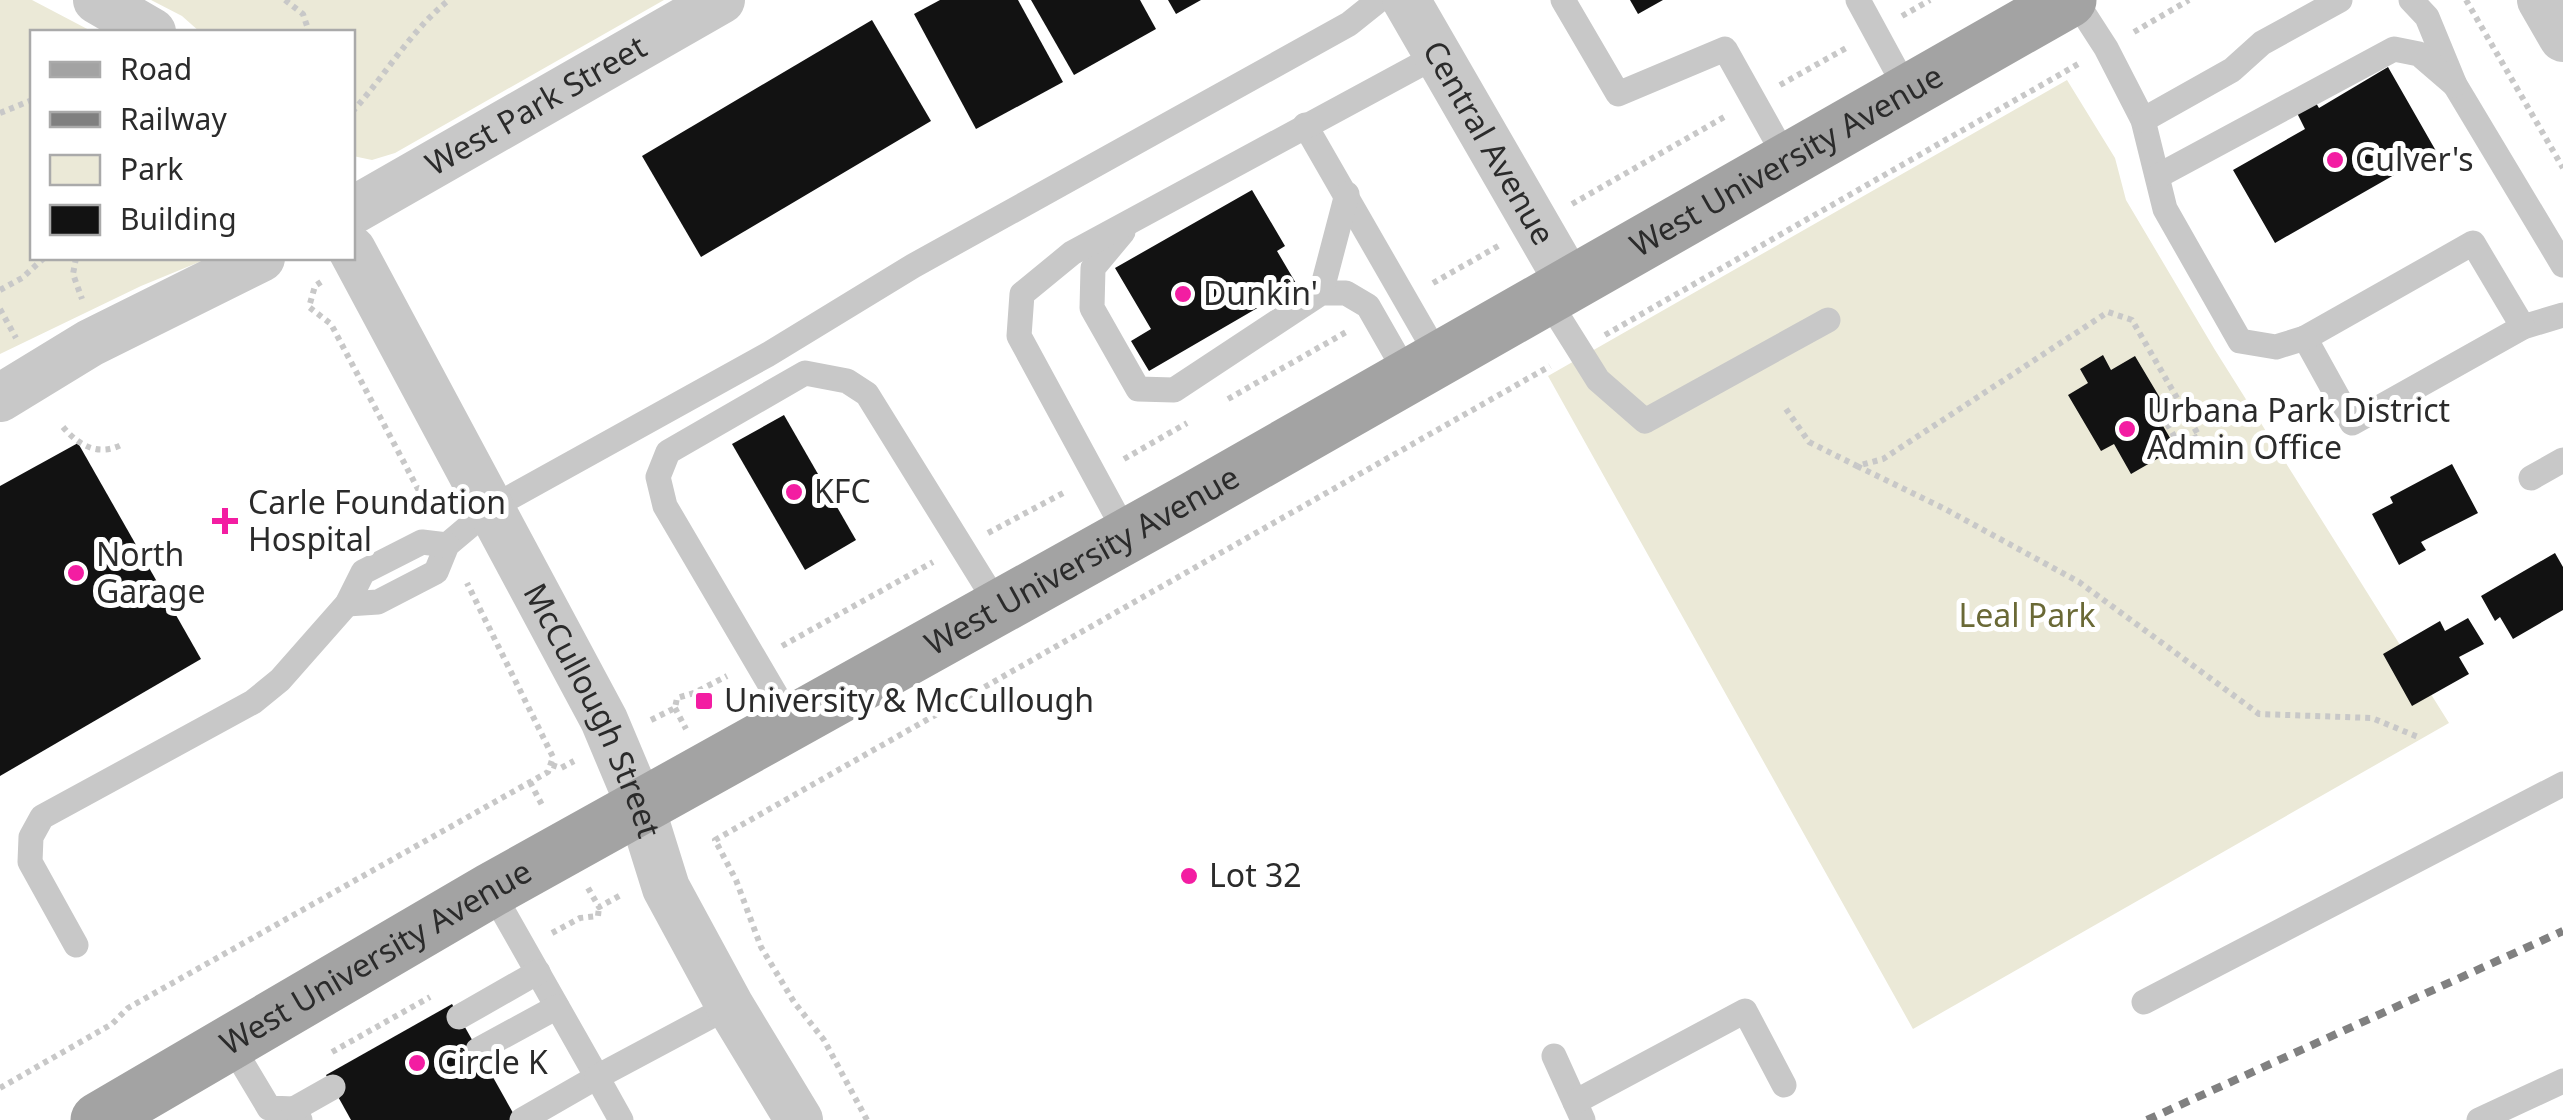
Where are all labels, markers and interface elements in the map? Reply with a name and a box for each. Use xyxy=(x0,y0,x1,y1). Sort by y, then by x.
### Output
street label: West Park Street xyxy=(417,24,654,185)
legend xyxy=(30,30,355,260)
street label: Central Avenue xyxy=(1414,32,1566,252)
text: Road xyxy=(120,48,192,89)
street label: West University Avenue xyxy=(1622,53,1950,266)
text: Railway xyxy=(120,98,227,139)
place label: Culver's xyxy=(2355,137,2474,180)
text: Park xyxy=(120,148,183,189)
marker: Culver's xyxy=(2324,149,2346,171)
text: Building xyxy=(120,198,237,239)
place label: Dunkin' xyxy=(1203,271,1318,314)
marker: Dunkin' xyxy=(1172,283,1194,305)
place label: Urbana Park District Admin Office xyxy=(2147,388,2450,468)
marker: Urbana Park District Admin Office xyxy=(2116,418,2138,440)
street label: West University Avenue xyxy=(917,454,1246,664)
place label: KFC xyxy=(814,469,871,512)
place label: Carle Foundation Hospital xyxy=(248,480,506,560)
marker: KFC xyxy=(783,481,805,503)
marker: Carle Foundation Hospital xyxy=(212,508,238,534)
place label: North Garage xyxy=(96,532,206,612)
marker: North Garage xyxy=(65,562,87,584)
street label: McCullough Street xyxy=(515,575,672,843)
park label: Leal Park xyxy=(1959,593,2095,636)
place label: University & McCullough xyxy=(724,678,1094,721)
marker: University & McCullough xyxy=(693,690,715,712)
street label: West University Avenue xyxy=(212,849,539,1064)
place label: Lot 32 xyxy=(1209,853,1302,896)
marker: Lot 32 xyxy=(1178,865,1200,887)
place label: Circle K xyxy=(437,1040,548,1083)
marker: Circle K xyxy=(406,1052,428,1074)

